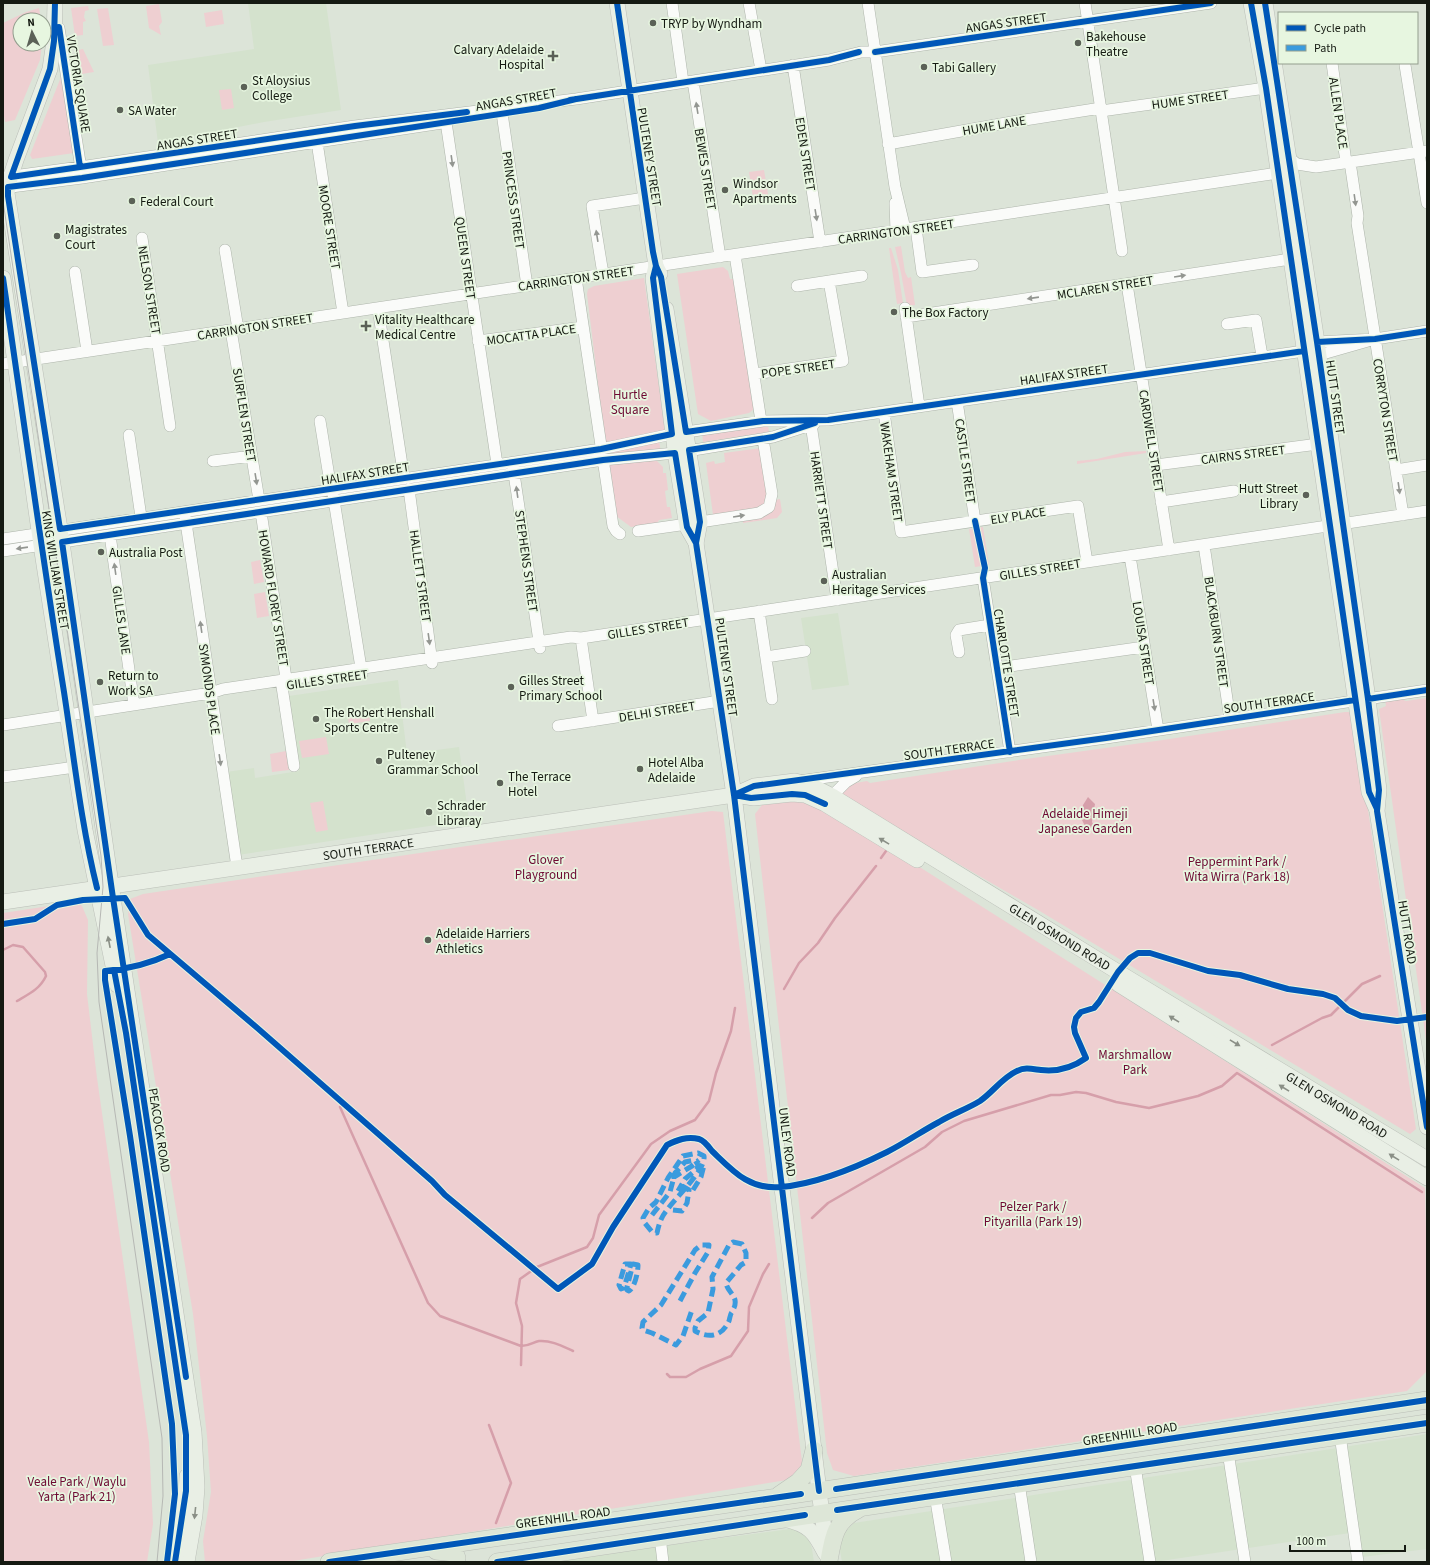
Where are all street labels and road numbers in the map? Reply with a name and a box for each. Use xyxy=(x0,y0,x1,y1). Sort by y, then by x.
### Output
street label: ANGAS STREET xyxy=(964,8,1048,38)
street label: VICTORIA SQUARE xyxy=(61,34,95,134)
street label: ALLEN PLACE xyxy=(1324,76,1352,150)
street label: ANGAS STREET xyxy=(474,84,558,116)
street label: HUME STREET xyxy=(1151,86,1230,114)
street label: PULTENEY STREET xyxy=(632,106,666,208)
street label: HUME LANE xyxy=(961,112,1028,140)
street label: EDEN STREET xyxy=(790,116,820,192)
street label: ANGAS STREET xyxy=(155,125,239,155)
street label: BEWES STREET xyxy=(690,127,720,211)
street label: PRINCESS STREET xyxy=(497,150,529,250)
street label: MOORE STREET xyxy=(313,184,345,271)
street label: CARRINGTON STREET xyxy=(837,215,955,249)
street label: QUEEN STREET xyxy=(450,216,480,301)
street label: NELSON STREET xyxy=(133,245,165,336)
street label: CARRINGTON STREET xyxy=(517,262,635,296)
street label: MCLAREN STREET xyxy=(1056,271,1155,304)
street label: CARRINGTON STREET xyxy=(196,309,314,345)
street label: MOCATTA PLACE xyxy=(485,320,577,350)
street label: POPE STREET xyxy=(760,355,836,383)
street label: CORRYTON STREET xyxy=(1368,357,1402,463)
street label: HUTT STREET xyxy=(1321,359,1349,436)
street label: HALIFAX STREET xyxy=(1019,360,1110,390)
street label: SURFLEN STREET xyxy=(228,367,260,464)
street label: CARDWELL STREET xyxy=(1134,388,1168,494)
street label: CASTLE STREET xyxy=(950,417,980,505)
street label: WAKEHAM STREET xyxy=(875,421,907,523)
street label: CAIRNS STREET xyxy=(1200,441,1286,469)
street label: HARRIETT STREET xyxy=(805,450,837,550)
street label: HALIFAX STREET xyxy=(320,458,411,490)
street label: ELY PLACE xyxy=(989,503,1047,529)
street label: KING WILLIAM STREET xyxy=(37,509,73,631)
street label: STEPHENS STREET xyxy=(510,509,542,613)
street label: HOWARD FLOREY STREET xyxy=(253,529,293,668)
street label: HALLETT STREET xyxy=(405,529,435,624)
street label: GILLES STREET xyxy=(998,555,1082,585)
street label: BLACKBURN STREET xyxy=(1199,575,1233,689)
street label: GILLES LANE xyxy=(107,585,135,656)
street label: LOUISA STREET xyxy=(1127,600,1159,686)
street label: CHARLOTTE STREET xyxy=(989,608,1023,719)
street label: GILLES STREET xyxy=(606,614,690,644)
street label: PULTENEY STREET xyxy=(710,616,742,718)
street label: SYMONDS PLACE xyxy=(194,642,224,736)
street label: GILLES STREET xyxy=(285,665,369,695)
street label: SOUTH TERRACE xyxy=(1222,688,1316,718)
street label: DELHI STREET xyxy=(618,697,697,727)
street label: SOUTH TERRACE xyxy=(902,735,996,765)
street label: SOUTH TERRACE xyxy=(321,834,415,865)
street label: GLEN OSMOND ROAD xyxy=(1006,899,1114,975)
street label: HUTT ROAD xyxy=(1393,899,1421,965)
street label: GLEN OSMOND ROAD xyxy=(1282,1068,1391,1143)
street label: PEACOCK ROAD xyxy=(143,1087,175,1174)
street label: UNLEY ROAD xyxy=(774,1106,800,1178)
street label: GREENHILL ROAD xyxy=(1082,1418,1179,1450)
street label: GREENHILL ROAD xyxy=(515,1502,612,1534)

